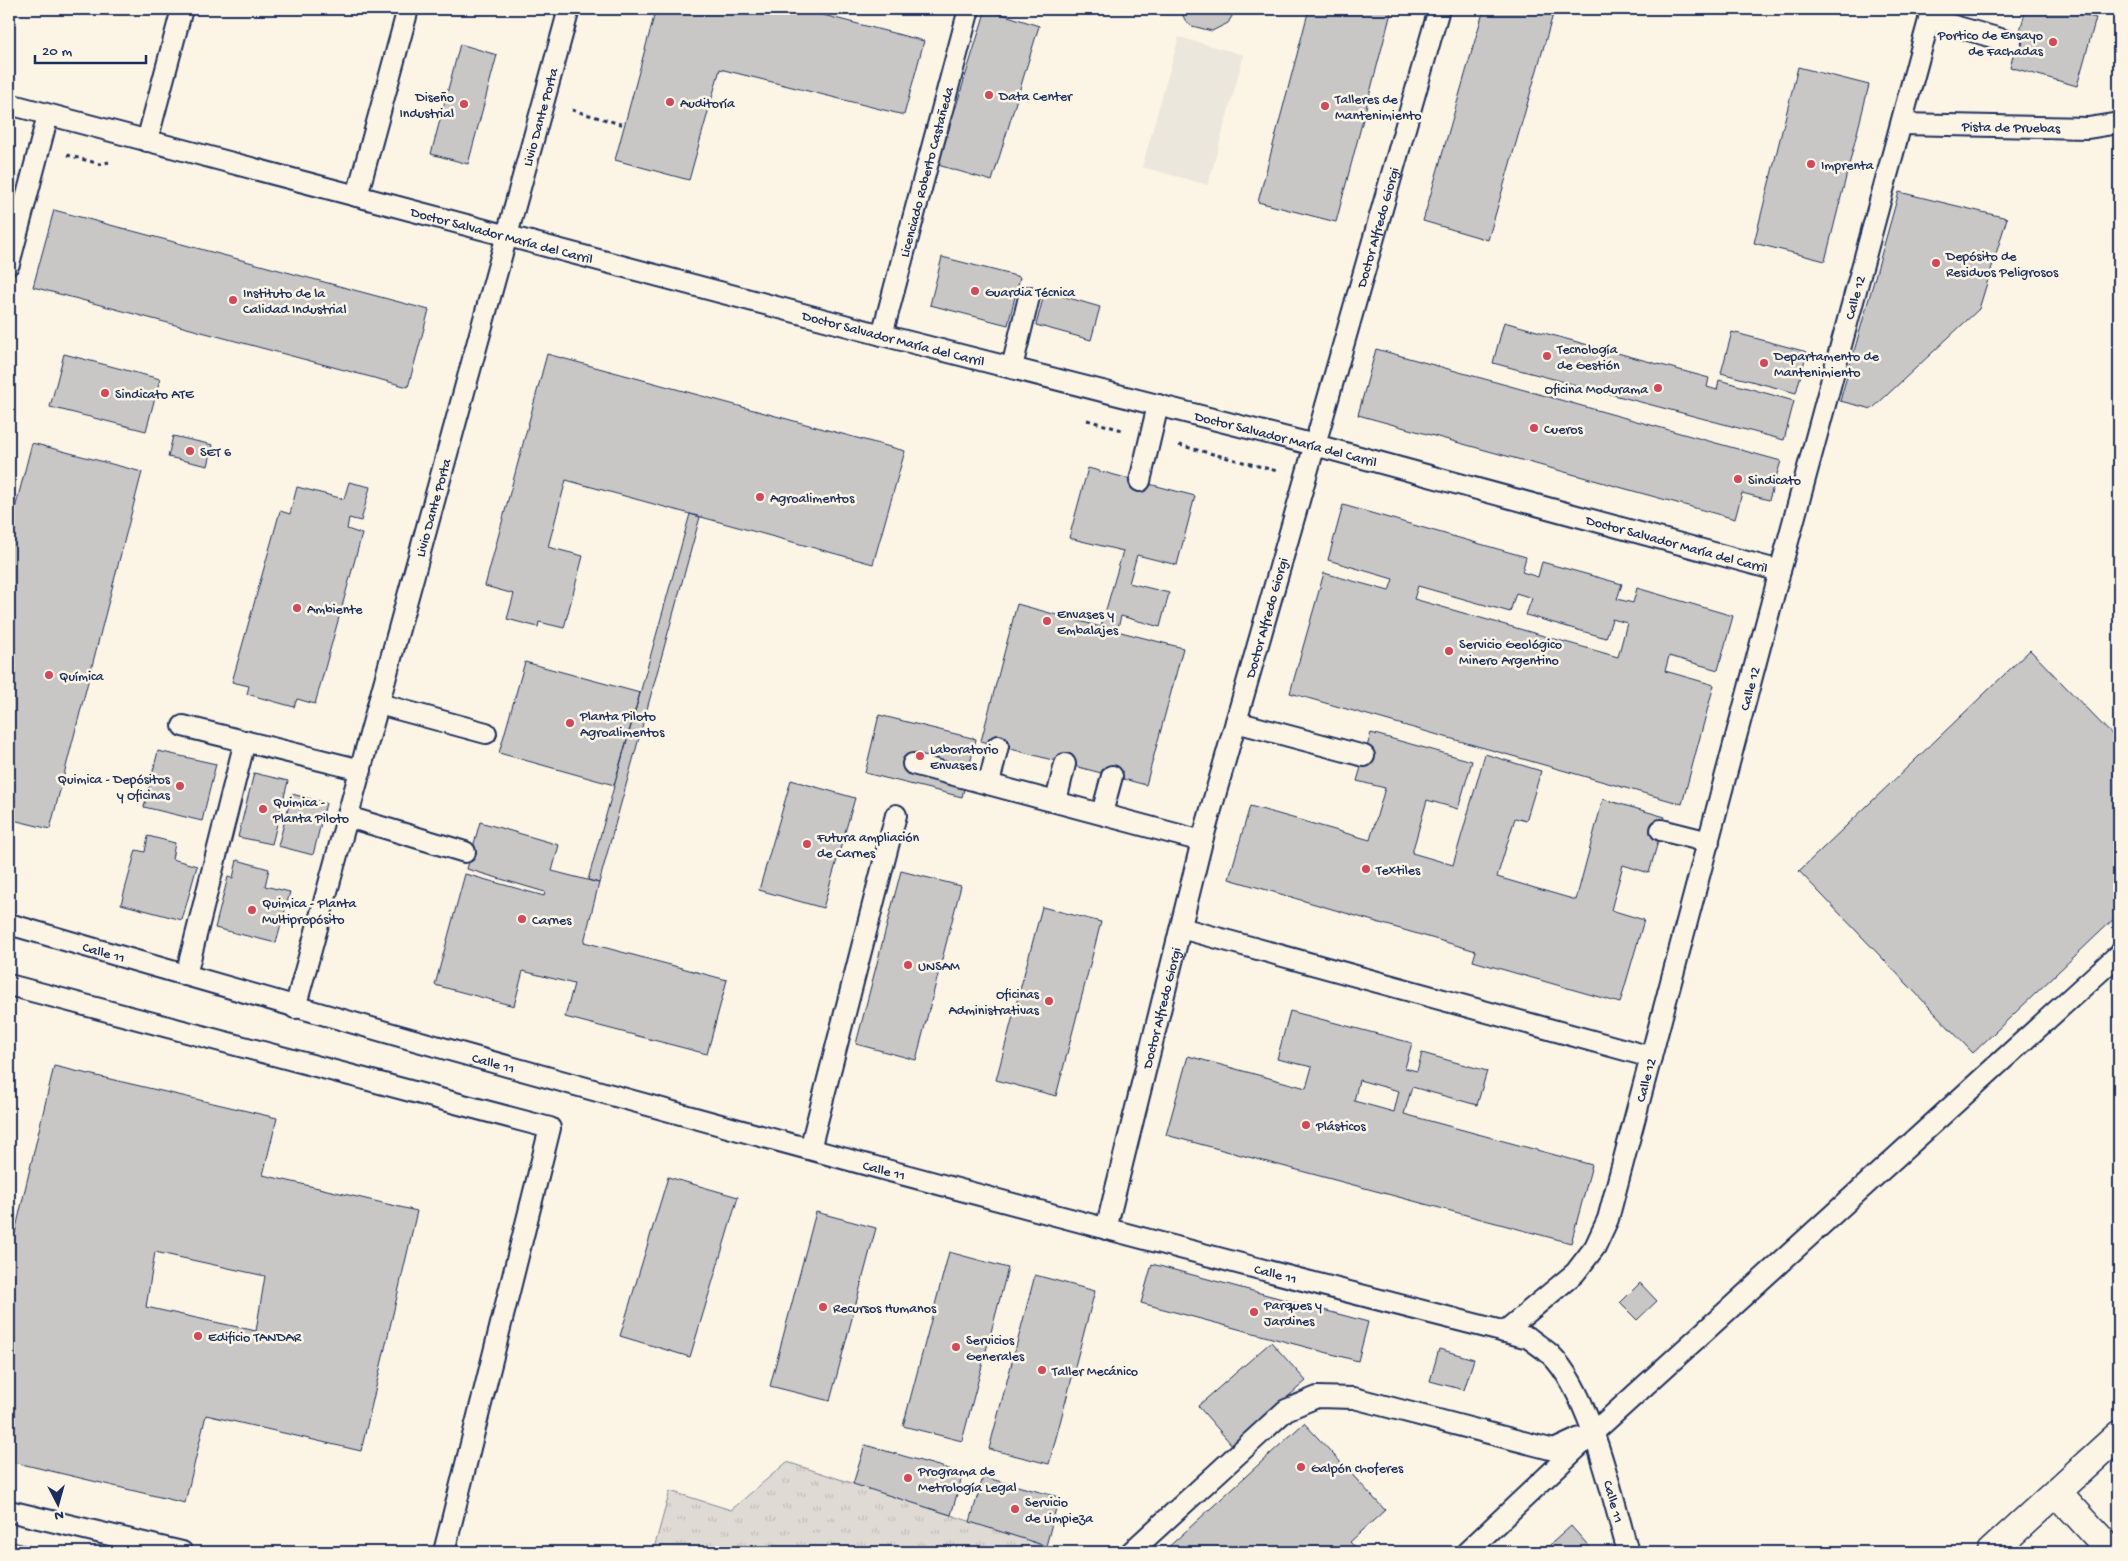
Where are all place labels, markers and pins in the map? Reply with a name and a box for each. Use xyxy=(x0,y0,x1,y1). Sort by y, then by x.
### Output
place label: Portico de Ensayo de Fachadas xyxy=(1937,28,2044,61)
marker: Portico de Ensayo de Fachadas xyxy=(2047,36,2059,48)
marker: Data Center xyxy=(983,89,995,101)
place label: Data Center xyxy=(998,89,1073,106)
place label: Diseño Industrial xyxy=(399,90,454,123)
place label: Talleres de Mantenimiento xyxy=(1334,92,1422,125)
marker: Auditoría xyxy=(664,96,676,108)
place label: Auditoría xyxy=(680,96,736,113)
marker: Diseño Industrial xyxy=(458,98,470,110)
marker: Talleres de Mantenimiento xyxy=(1319,100,1331,112)
marker: Imprenta xyxy=(1805,158,1817,170)
place label: Imprenta xyxy=(1821,158,1875,175)
place label: Depósito de Residuos Peligrosos xyxy=(1945,249,2059,282)
marker: Depósito de Residuos Peligrosos xyxy=(1930,257,1942,269)
marker: Guardia Técnica xyxy=(969,285,981,297)
place label: Guardia Técnica xyxy=(985,285,1076,302)
place label: Instituto de la Calidad Industrial xyxy=(243,286,346,319)
marker: Instituto de la Calidad Industrial xyxy=(227,294,239,306)
place label: Tecnología de Gestión xyxy=(1556,342,1620,375)
place label: Departamento de Mantenimiento xyxy=(1773,349,1880,382)
marker: Tecnología de Gestión xyxy=(1541,350,1553,362)
marker: Departamento de Mantenimiento xyxy=(1758,357,1770,369)
place label: Oficina Modurama xyxy=(1545,382,1649,399)
marker: Oficina Modurama xyxy=(1652,382,1664,394)
marker: Sindicato ATE xyxy=(99,387,111,399)
place label: Sindicato ATE xyxy=(115,387,195,404)
marker: Cueros xyxy=(1528,422,1540,434)
place label: Cueros xyxy=(1544,422,1584,439)
marker: SET 6 xyxy=(184,445,196,457)
place label: SET 6 xyxy=(200,445,232,462)
marker: Sindicato xyxy=(1732,473,1744,485)
place label: Sindicato xyxy=(1748,473,1801,490)
marker: Agroalimentos xyxy=(754,491,766,503)
place label: Agroalimentos xyxy=(770,491,855,508)
marker: Ambiente xyxy=(291,602,303,614)
place label: Ambiente xyxy=(307,602,363,619)
place label: Envases y Embalajes xyxy=(1057,607,1119,640)
marker: Envases y Embalajes xyxy=(1041,615,1053,627)
place label: Servicio Geológico Minero Argentino xyxy=(1459,637,1562,670)
marker: Servicio Geológico Minero Argentino xyxy=(1443,645,1455,657)
marker: Química xyxy=(43,669,55,681)
place label: Química xyxy=(59,669,105,686)
place label: Planta Piloto Agroalimentos xyxy=(579,709,665,742)
marker: Planta Piloto Agroalimentos xyxy=(564,717,576,729)
place label: Laboratorio Envases xyxy=(930,742,999,775)
marker: Laboratorio Envases xyxy=(914,750,926,762)
place label: Quimica - Depósitos y Oficinas xyxy=(58,772,171,805)
marker: Quimica - Depósitos y Oficinas xyxy=(174,780,186,792)
place label: Quimica - Planta Piloto xyxy=(272,795,349,828)
marker: Quimica - Planta Piloto xyxy=(257,803,269,815)
place label: Futura ampliación de Carnes xyxy=(816,830,920,863)
marker: Futura ampliación de Carnes xyxy=(801,838,813,850)
marker: Textiles xyxy=(1360,863,1372,875)
place label: Textiles xyxy=(1375,863,1421,880)
place label: Quimica - Planta Multipropósito xyxy=(262,896,357,929)
marker: Quimica - Planta Multipropósito xyxy=(246,904,258,916)
marker: Carnes xyxy=(516,913,528,925)
place label: Carnes xyxy=(532,913,572,930)
marker: UNSAM xyxy=(902,959,914,971)
place label: UNSAM xyxy=(918,959,960,976)
place label: Oficinas Administrativas xyxy=(948,987,1040,1020)
marker: Oficinas Administrativas xyxy=(1043,995,1055,1007)
marker: Plásticos xyxy=(1300,1119,1312,1131)
place label: Plásticos xyxy=(1315,1119,1367,1136)
place label: Parques y Jardines xyxy=(1263,1298,1322,1331)
marker: Recursos Humanos xyxy=(817,1301,829,1313)
place label: Recursos Humanos xyxy=(833,1301,937,1318)
marker: Parques y Jardines xyxy=(1248,1306,1260,1318)
marker: Edificio TANDAR xyxy=(192,1330,204,1342)
place label: Edificio TANDAR xyxy=(208,1330,302,1347)
place label: Servicios Generales xyxy=(966,1333,1025,1366)
marker: Servicios Generales xyxy=(950,1341,962,1353)
marker: Taller Mecánico xyxy=(1036,1364,1048,1376)
place label: Taller Mecánico xyxy=(1051,1364,1138,1381)
marker: Galpón choferes xyxy=(1295,1461,1307,1473)
place label: Galpón choferes xyxy=(1311,1461,1404,1478)
place label: Programa de Metrología Legal xyxy=(917,1464,1017,1497)
marker: Programa de Metrología Legal xyxy=(902,1472,914,1484)
place label: Servicio de Limpieza xyxy=(1025,1495,1094,1528)
marker: Servicio de Limpieza xyxy=(1009,1503,1021,1515)

